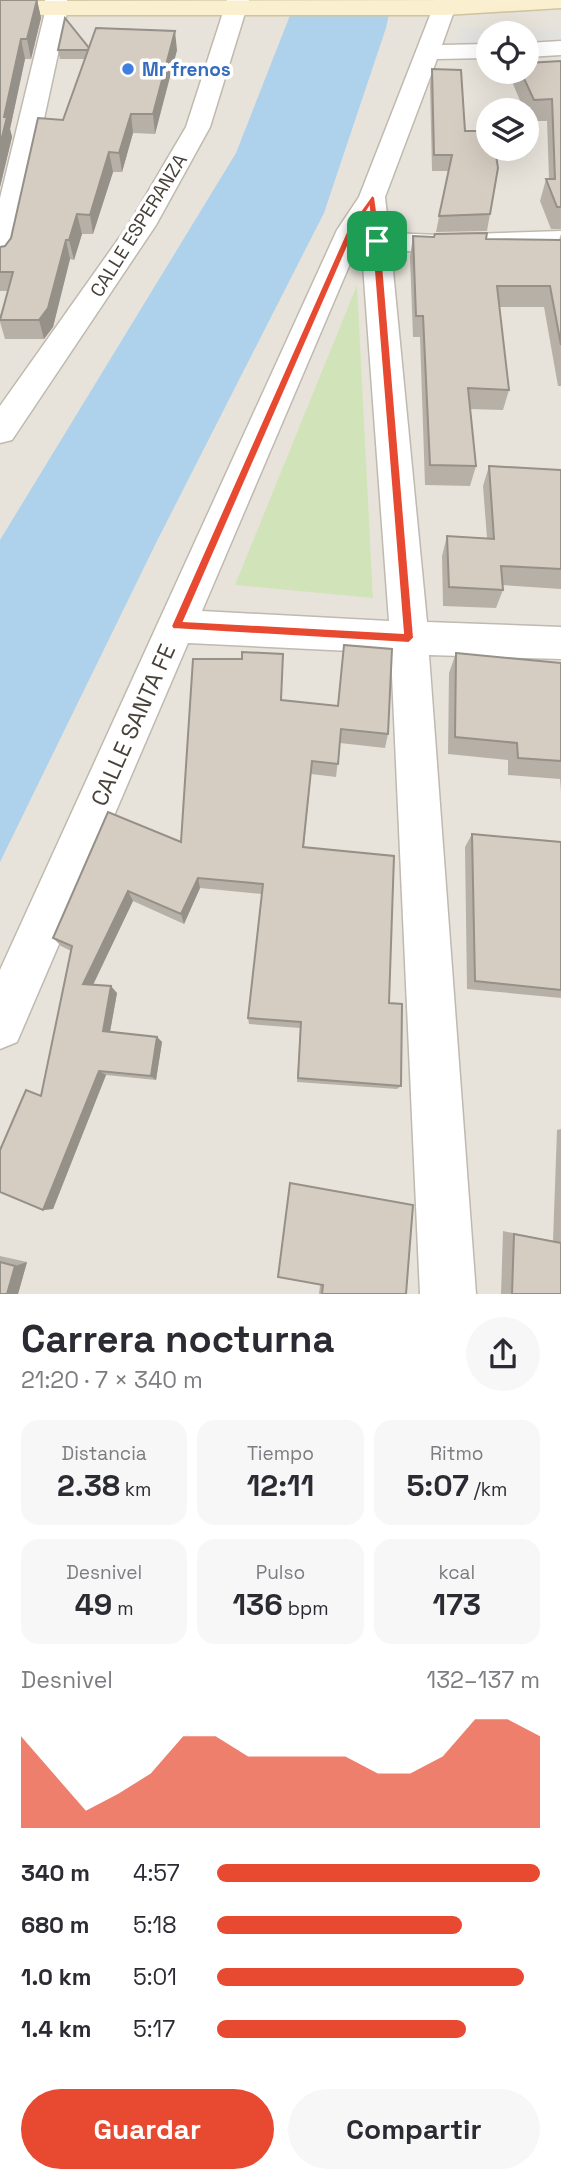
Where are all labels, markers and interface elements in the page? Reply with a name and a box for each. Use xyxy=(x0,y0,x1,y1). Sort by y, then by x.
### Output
map controls xyxy=(476,21,539,161)
button: locate xyxy=(476,21,539,84)
place label: Mr frenos xyxy=(142,57,231,82)
marker: Mr frenos xyxy=(120,61,136,77)
button: layers xyxy=(476,98,539,161)
street label: CALLE ESPERANZA xyxy=(84,149,193,302)
pin xyxy=(347,211,407,271)
icon: arrive xyxy=(358,222,396,260)
street label: CALLE SANTA FE xyxy=(84,639,182,811)
text: Carrera nocturna xyxy=(21,1315,334,1363)
button: share xyxy=(466,1317,540,1391)
text: 21:20 · 7 × 340 m xyxy=(21,1365,203,1395)
text: Distancia xyxy=(62,1441,147,1466)
text: Tiempo xyxy=(247,1441,314,1466)
text: Ritmo xyxy=(430,1441,484,1466)
text: 2.38 xyxy=(57,1466,120,1505)
text: 12:11 xyxy=(247,1466,314,1505)
text: 5:07 xyxy=(406,1466,469,1505)
text: km xyxy=(120,1477,151,1502)
text: /km xyxy=(469,1477,507,1502)
text: Desnivel xyxy=(66,1560,142,1585)
text: Pulso xyxy=(256,1560,305,1585)
text: kcal xyxy=(438,1560,475,1585)
text: 49 xyxy=(75,1585,112,1624)
text: 136 xyxy=(232,1585,283,1624)
text: 173 xyxy=(433,1585,481,1624)
text: m xyxy=(112,1596,134,1621)
text: bpm xyxy=(283,1596,329,1621)
text: Desnivel xyxy=(21,1665,113,1695)
text: 132–137 m xyxy=(427,1665,540,1695)
text: 340 m xyxy=(21,1858,90,1888)
text: 4:57 xyxy=(133,1858,180,1888)
text: 680 m xyxy=(21,1910,89,1940)
text: 5:18 xyxy=(133,1910,177,1940)
text: 1.0 km xyxy=(21,1962,91,1992)
text: 5:01 xyxy=(133,1962,177,1992)
text: 1.4 km xyxy=(21,2014,91,2044)
text: 5:17 xyxy=(133,2014,175,2044)
button: Guardar xyxy=(21,2089,274,2169)
button: Compartir xyxy=(288,2089,540,2169)

